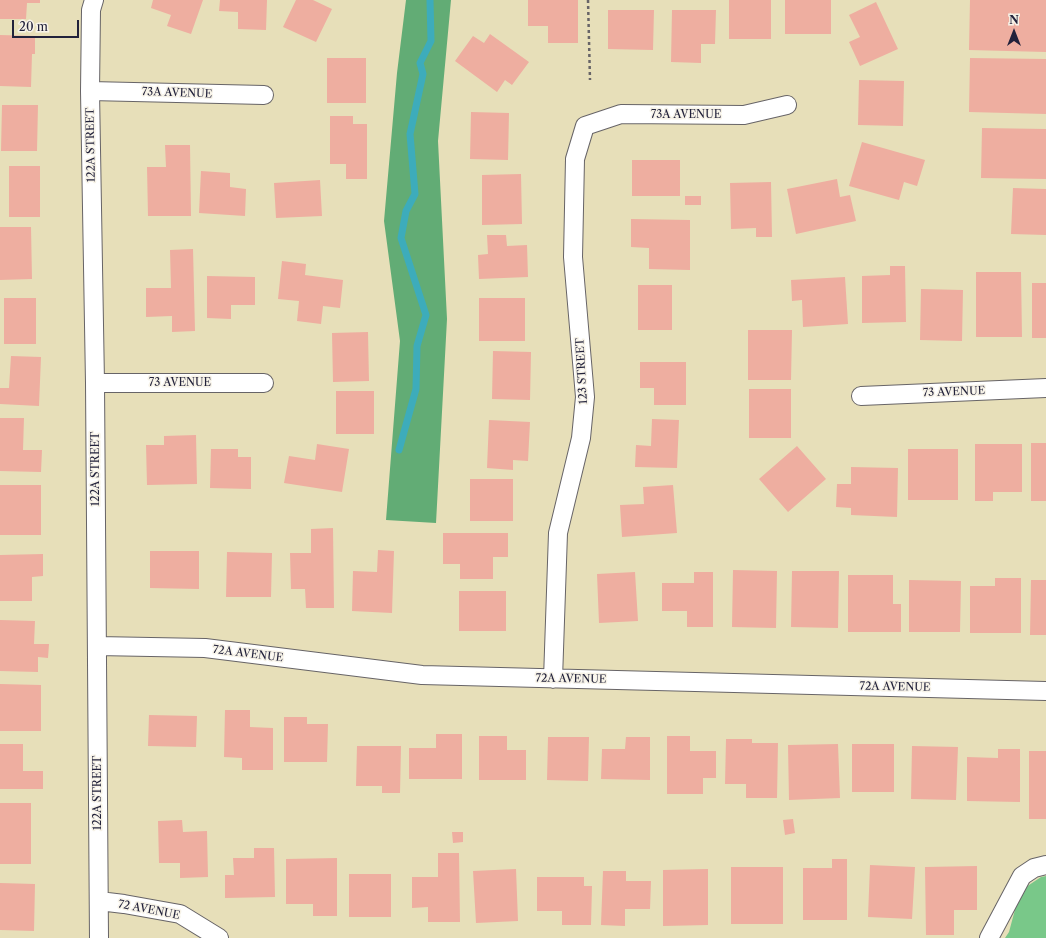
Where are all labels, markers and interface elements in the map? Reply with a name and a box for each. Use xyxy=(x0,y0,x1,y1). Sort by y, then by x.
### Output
scale bar xyxy=(14,12,81,38)
north arrow xyxy=(994,12,1034,52)
text: N xyxy=(1009,13,1019,27)
text: 20 m xyxy=(19,19,48,34)
street label: 73A AVENUE xyxy=(142,85,212,101)
street label: 122A STREET xyxy=(84,108,98,182)
street label: 73A AVENUE xyxy=(651,108,721,122)
street label: 123 STREET xyxy=(574,338,590,404)
street label: 73 AVENUE xyxy=(149,376,211,390)
street label: 73 AVENUE xyxy=(923,384,985,400)
street label: 122A STREET xyxy=(89,432,103,506)
street label: 72A AVENUE xyxy=(212,643,284,665)
street label: 72A AVENUE xyxy=(536,672,606,686)
street label: 72A AVENUE xyxy=(860,680,930,694)
street label: 122A STREET xyxy=(91,756,105,830)
street label: 72 AVENUE xyxy=(117,898,181,922)

